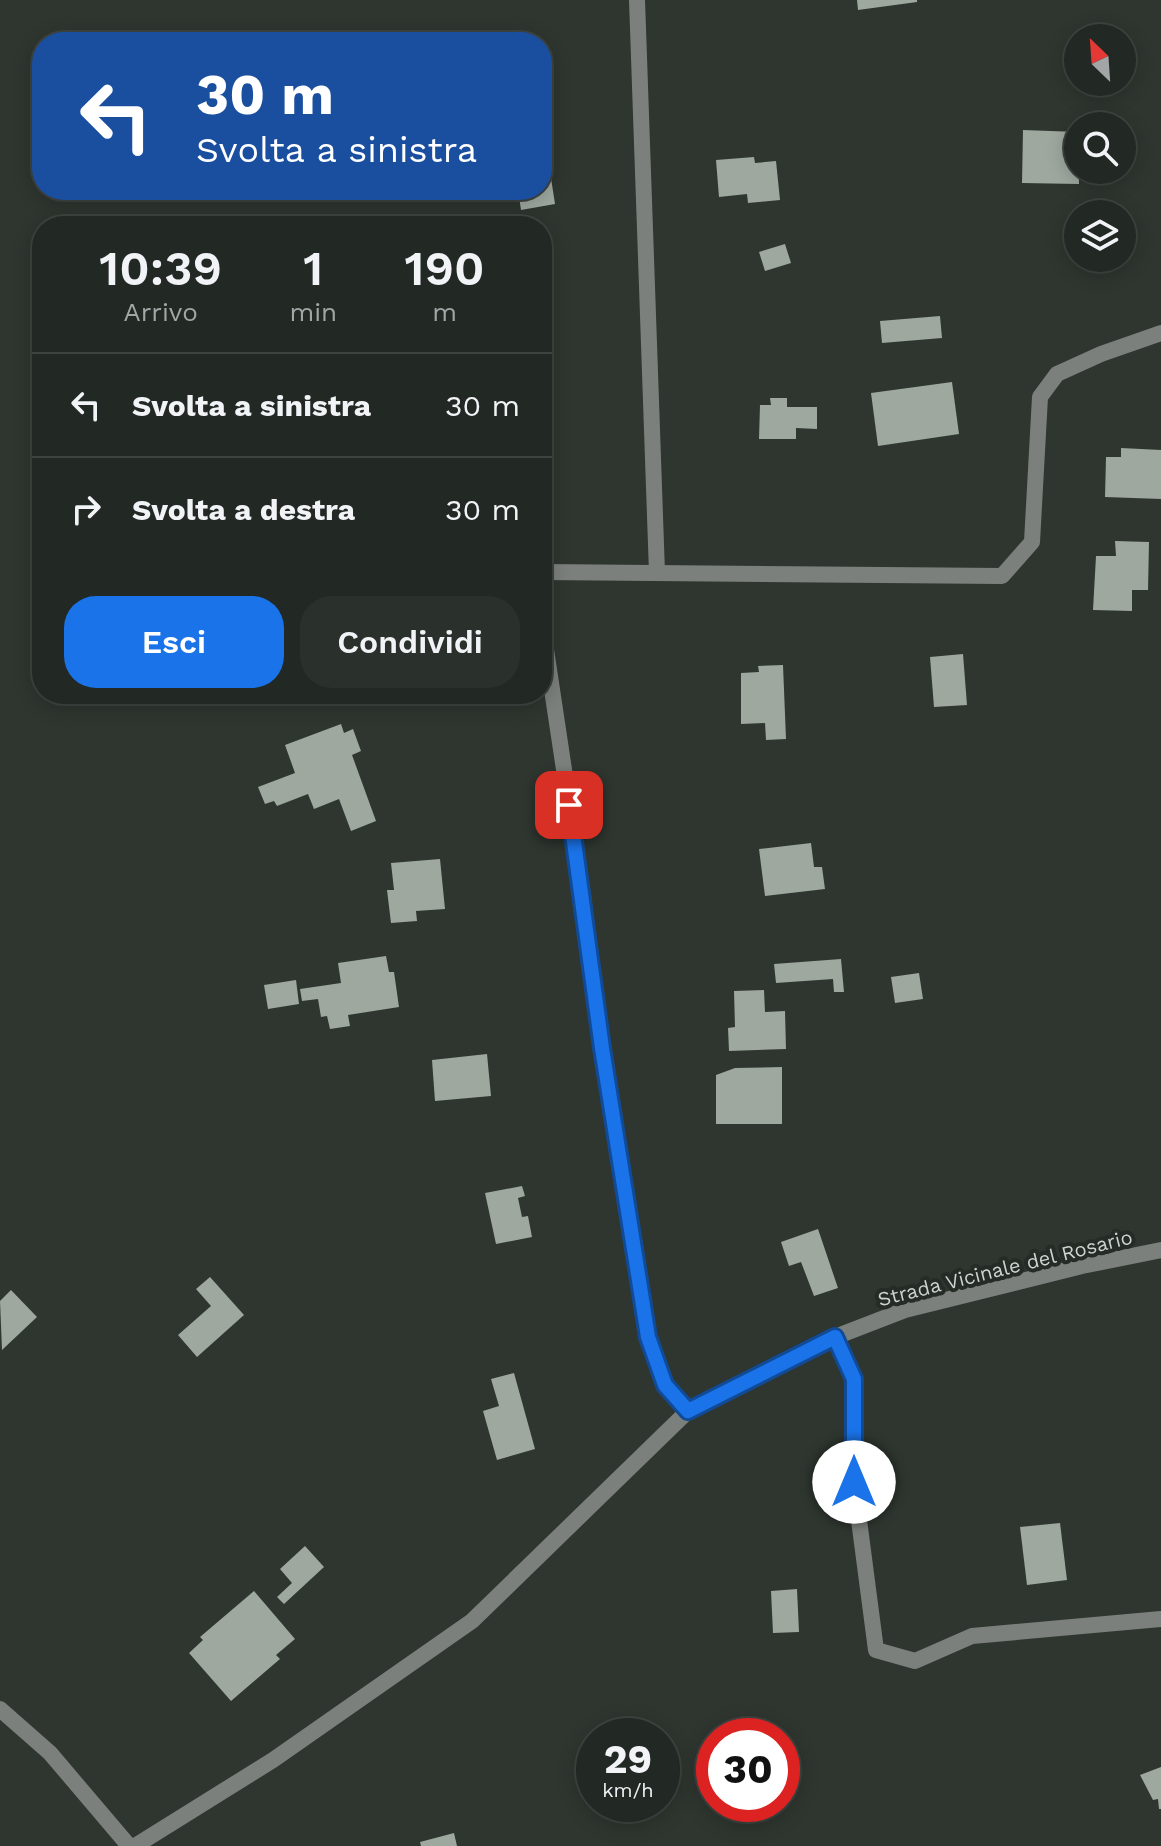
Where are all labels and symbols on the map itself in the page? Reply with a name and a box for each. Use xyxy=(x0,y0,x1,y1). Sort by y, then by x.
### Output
north arrow xyxy=(1064,24,1136,96)
pin xyxy=(535,771,603,839)
street label: Strada Vicinale del Rosario xyxy=(875,1225,1135,1311)
position arrow xyxy=(812,1440,896,1524)
speed limit sign: 30 xyxy=(696,1718,800,1822)

